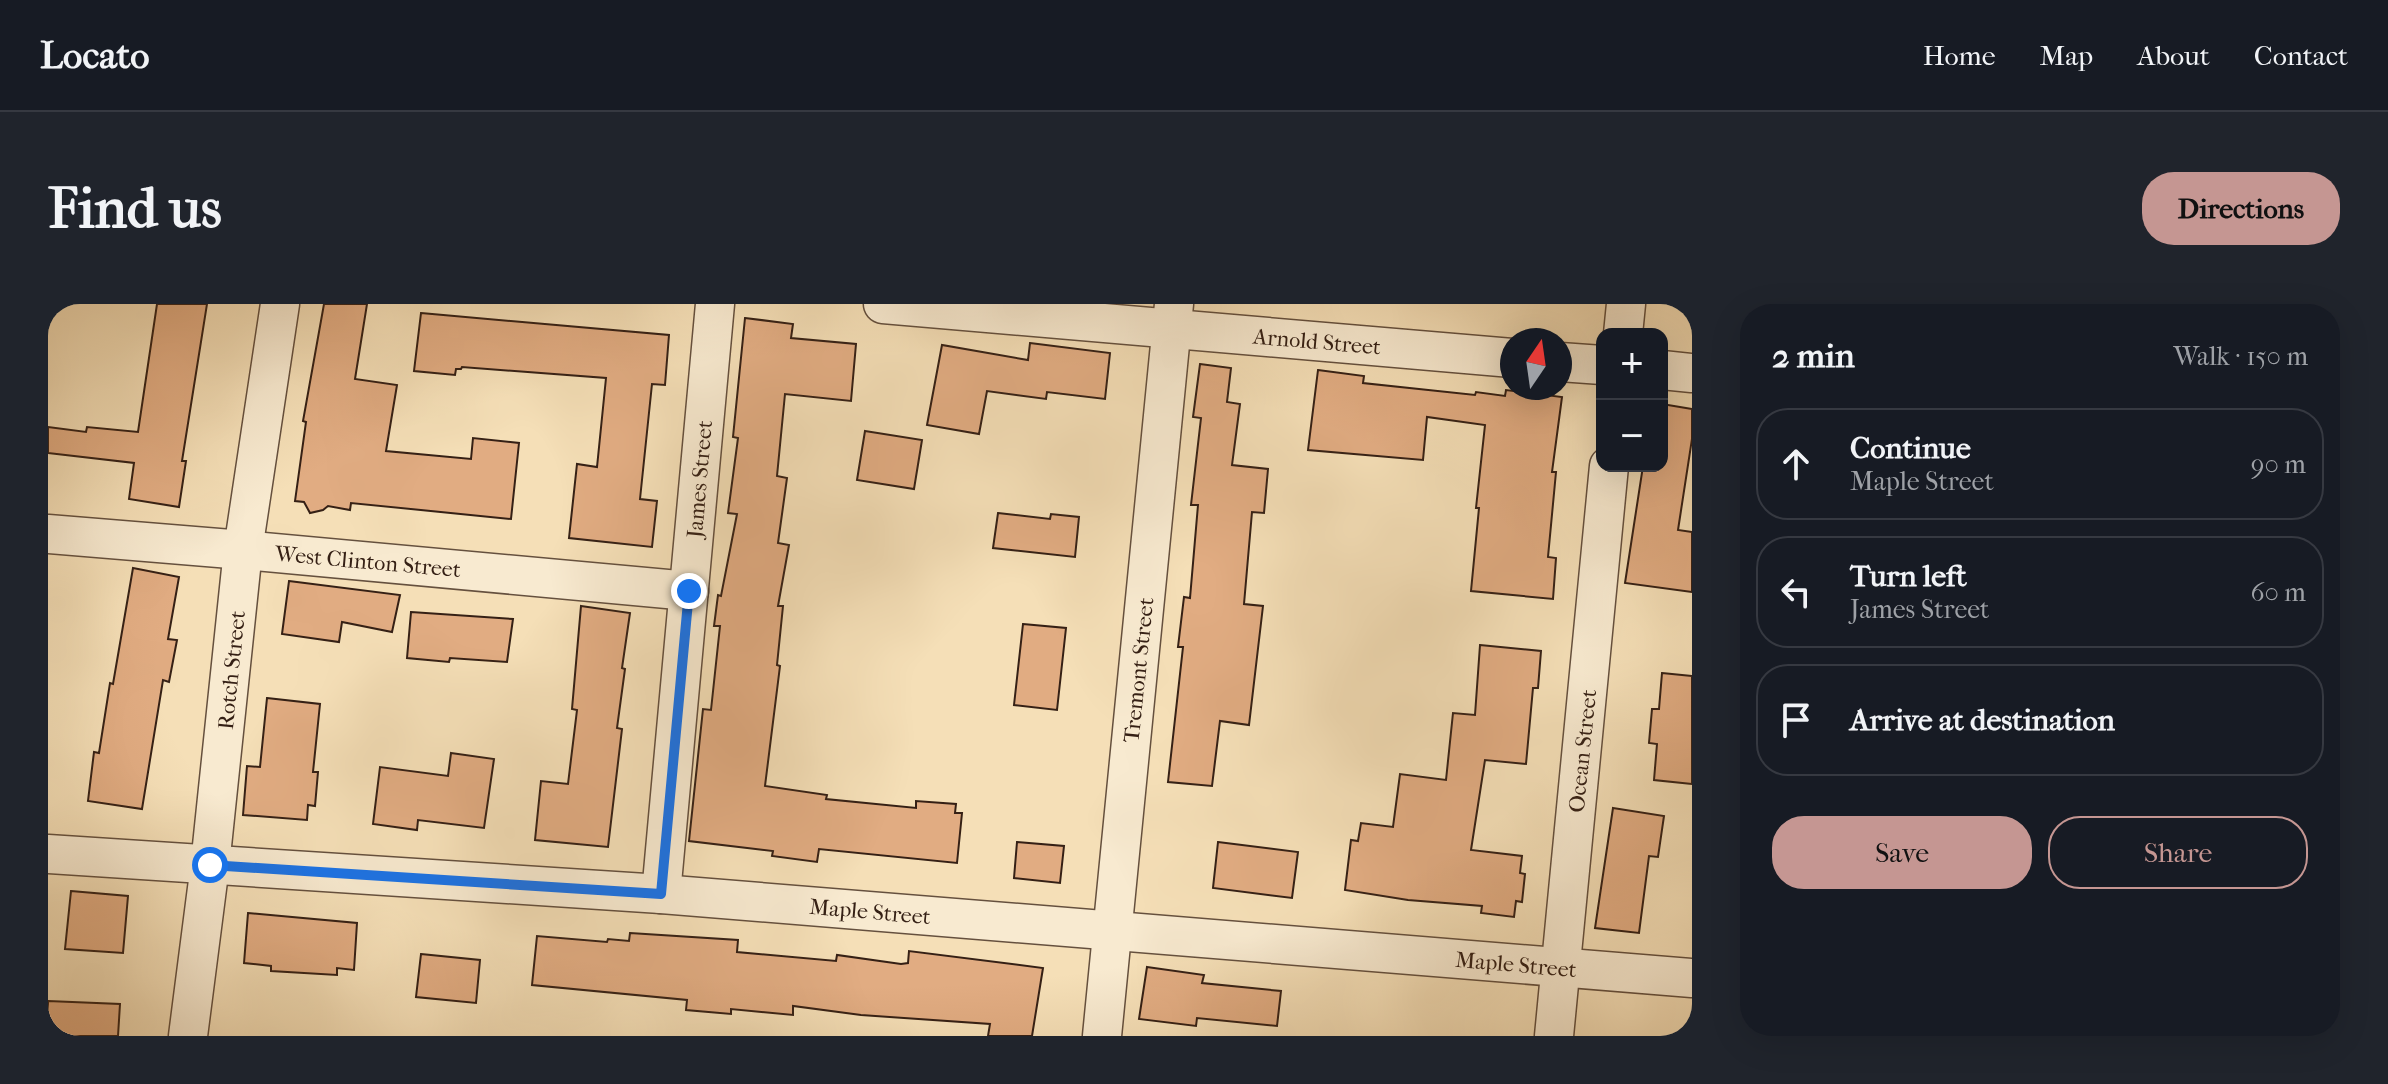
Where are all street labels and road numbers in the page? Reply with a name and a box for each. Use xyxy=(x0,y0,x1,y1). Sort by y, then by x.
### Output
street label: Arnold Street xyxy=(1251,323,1382,361)
street label: James Street xyxy=(682,419,718,541)
street label: West Clinton Street xyxy=(273,541,462,583)
street label: Tremont Street xyxy=(1118,596,1160,744)
street label: Rotch Street xyxy=(213,609,251,731)
street label: Ocean Street xyxy=(1564,688,1602,814)
street label: Maple Street xyxy=(808,894,932,930)
street label: Maple Street xyxy=(1454,947,1578,983)

